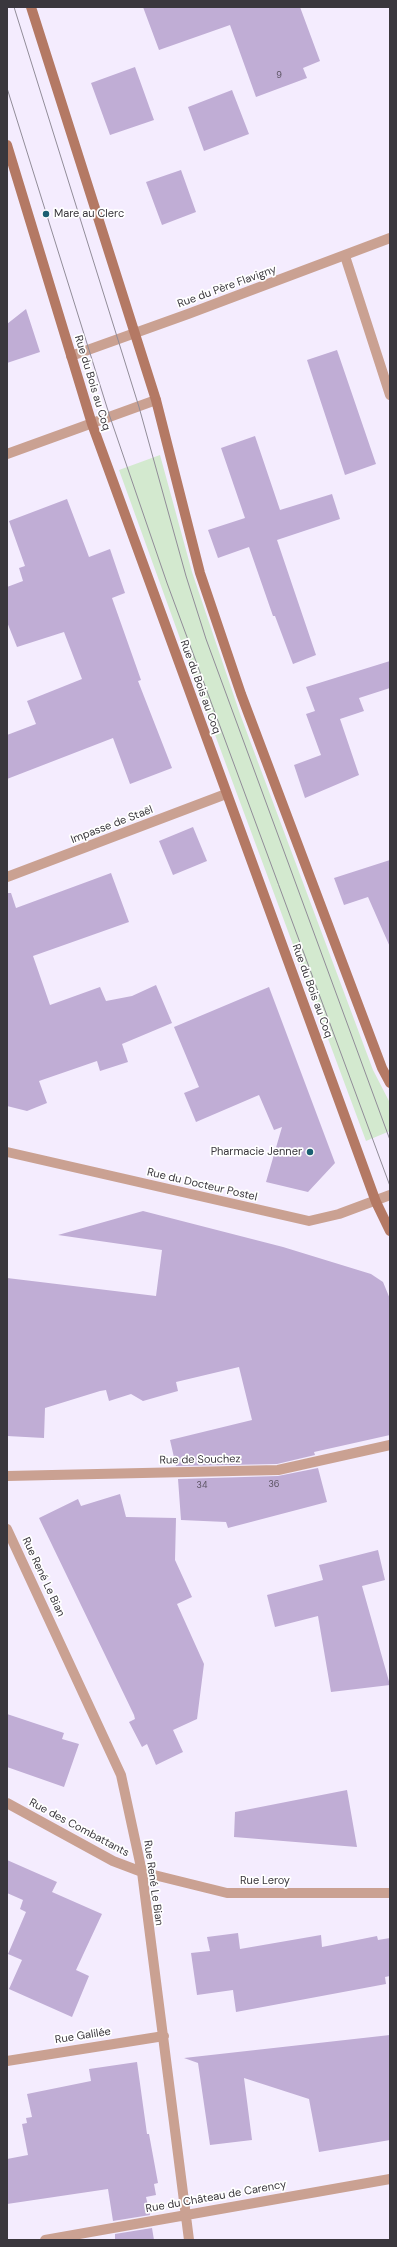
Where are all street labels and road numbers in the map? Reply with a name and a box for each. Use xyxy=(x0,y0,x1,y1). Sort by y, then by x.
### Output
street label: Rue du Père Flavigny xyxy=(176,263,278,311)
street label: Rue du Bois au Coq xyxy=(71,334,113,432)
street label: Rue du Bois au Coq xyxy=(177,638,223,736)
street label: Impasse de Staël xyxy=(69,803,155,847)
street label: Rue du Bois au Coq xyxy=(289,942,335,1040)
street label: Rue du Docteur Postel xyxy=(146,1166,258,1204)
street label: Rue de Souchez xyxy=(159,1453,241,1467)
street label: Rue René Le Bian xyxy=(19,1535,67,1619)
street label: Rue des Combattants xyxy=(27,1796,131,1860)
street label: Rue René Le Bian xyxy=(140,1839,166,1927)
street label: Rue Leroy xyxy=(240,1874,290,1888)
street label: Rue Galilée xyxy=(54,2025,112,2047)
street label: Rue du Château de Carency xyxy=(145,2178,287,2216)

